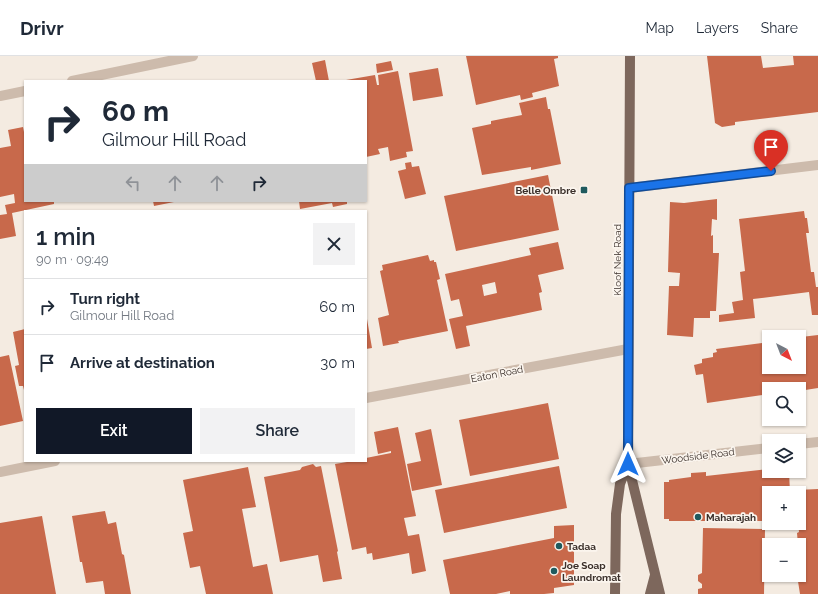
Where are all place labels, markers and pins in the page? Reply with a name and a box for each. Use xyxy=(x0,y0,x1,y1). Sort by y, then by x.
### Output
pin xyxy=(754,130,788,171)
place label: Belle Ombre xyxy=(516,185,576,196)
marker: Belle Ombre xyxy=(579,185,589,195)
marker: Maharajah xyxy=(693,512,703,522)
place label: Maharajah xyxy=(706,512,756,523)
marker: Tadaa xyxy=(554,541,564,551)
place label: Tadaa xyxy=(567,541,596,552)
place label: Joe Soap Laundromat xyxy=(562,560,621,583)
marker: Joe Soap Laundromat xyxy=(549,566,559,576)

